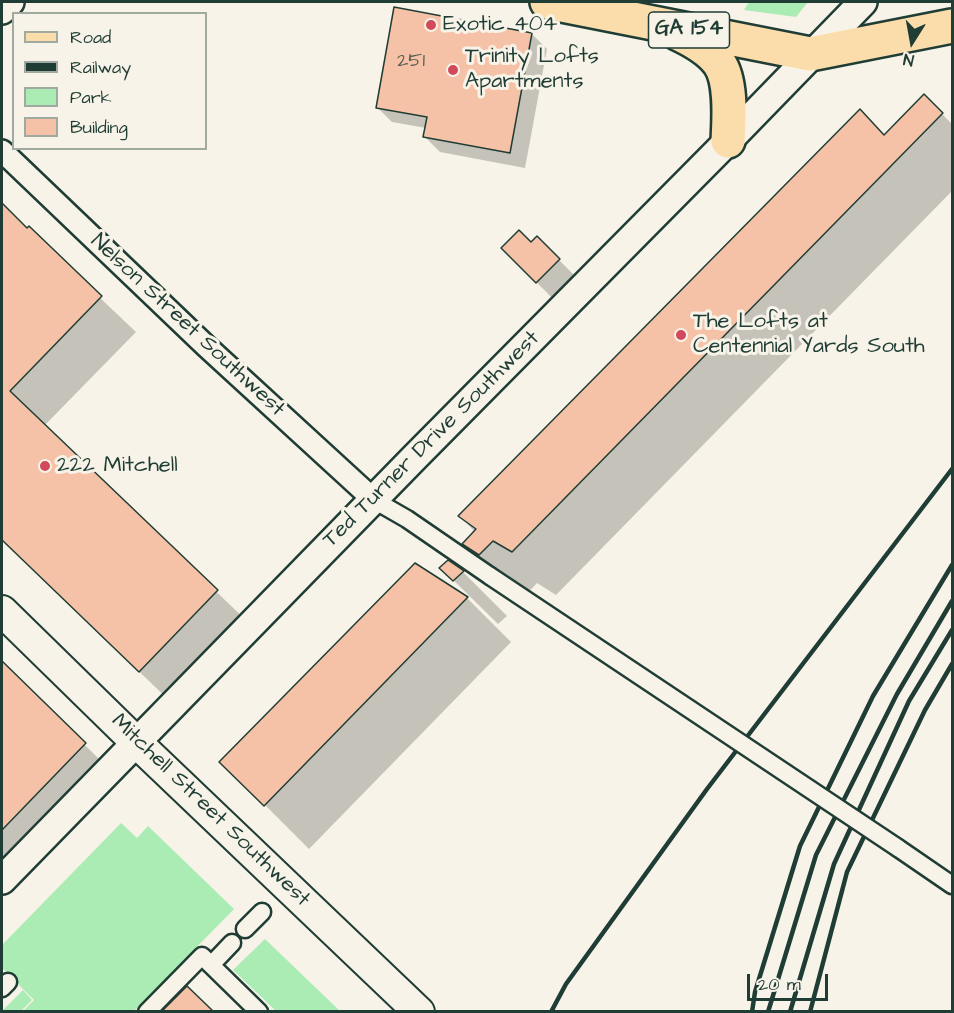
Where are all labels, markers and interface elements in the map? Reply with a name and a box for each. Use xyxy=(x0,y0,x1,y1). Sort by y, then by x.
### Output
legend xyxy=(12,12,207,150)
place label: Exotic 404 xyxy=(443,12,558,38)
road number: GA 154 xyxy=(648,12,730,48)
north arrow xyxy=(882,12,942,72)
marker: Exotic 404 xyxy=(424,18,438,32)
text: Road xyxy=(70,25,111,50)
place label: Trinity Lofts Apartments xyxy=(465,44,599,96)
text: N xyxy=(902,48,916,71)
house number: 251 xyxy=(397,50,425,74)
text: Railway xyxy=(70,55,131,80)
marker: Trinity Lofts Apartments xyxy=(446,63,460,77)
text: Park xyxy=(70,85,112,110)
text: Building xyxy=(70,115,128,140)
street label: Nelson Street Southwest xyxy=(84,229,290,423)
place label: The Lofts at Centennial Yards South xyxy=(693,309,925,360)
street label: Ted Turner Drive Southwest xyxy=(318,326,546,554)
marker: The Lofts at Centennial Yards South xyxy=(674,328,688,342)
place label: 222 Mitchell xyxy=(57,453,178,479)
marker: 222 Mitchell xyxy=(38,459,52,473)
street label: Mitchell Street Southwest xyxy=(105,709,315,913)
scale bar xyxy=(750,962,831,1000)
text: 20 m xyxy=(758,972,801,997)

